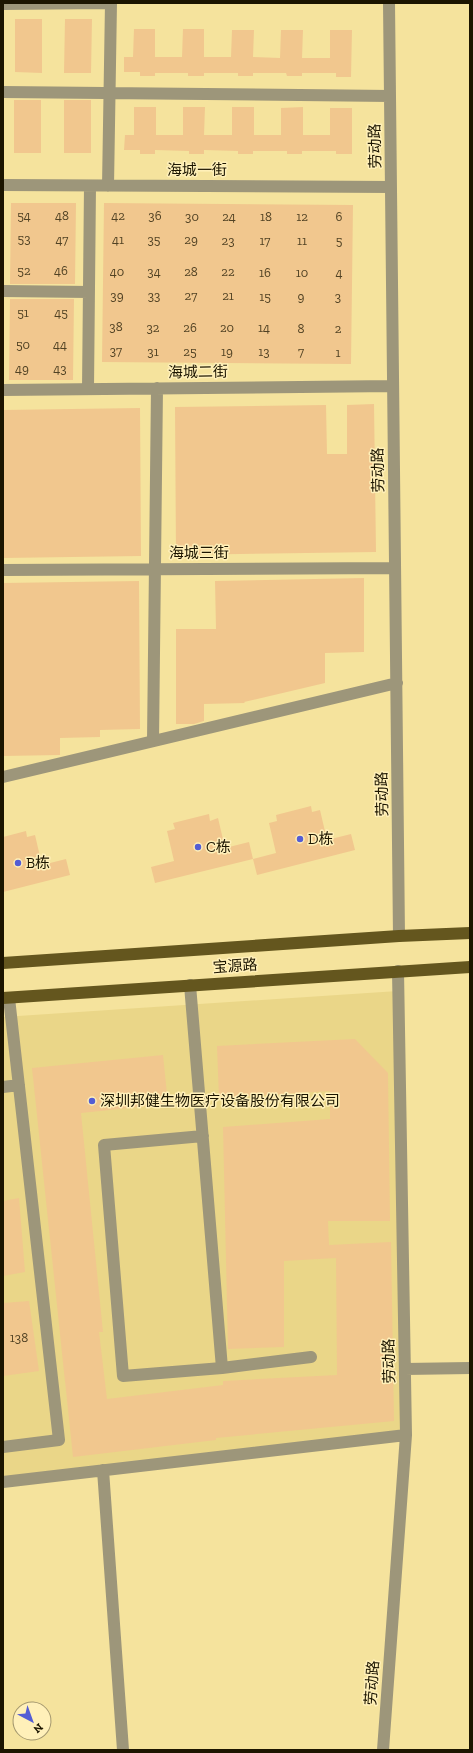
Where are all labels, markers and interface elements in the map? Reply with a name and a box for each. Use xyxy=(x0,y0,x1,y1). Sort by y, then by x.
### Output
street label: 劳动路 xyxy=(366,123,384,169)
street label: 海城一街 xyxy=(167,161,227,179)
house number: 54 xyxy=(17,208,31,223)
house number: 48 xyxy=(55,208,69,223)
house number: 42 xyxy=(111,208,125,223)
house number: 36 xyxy=(148,208,162,223)
house number: 30 xyxy=(185,209,199,224)
house number: 24 xyxy=(222,209,236,224)
house number: 18 xyxy=(260,209,272,224)
house number: 12 xyxy=(296,209,308,224)
house number: 6 xyxy=(336,209,343,224)
house number: 53 xyxy=(17,231,31,246)
house number: 47 xyxy=(56,232,68,247)
house number: 41 xyxy=(112,232,124,247)
house number: 35 xyxy=(147,232,161,247)
house number: 29 xyxy=(184,232,198,247)
house number: 23 xyxy=(221,233,235,248)
house number: 17 xyxy=(260,233,270,248)
house number: 11 xyxy=(297,233,307,248)
house number: 5 xyxy=(336,233,343,248)
house number: 52 xyxy=(17,263,31,278)
house number: 46 xyxy=(54,263,68,278)
house number: 40 xyxy=(110,264,124,279)
house number: 34 xyxy=(147,264,161,279)
house number: 28 xyxy=(184,264,198,279)
house number: 22 xyxy=(221,264,235,279)
house number: 16 xyxy=(259,265,271,280)
house number: 10 xyxy=(296,265,308,280)
house number: 4 xyxy=(335,265,343,280)
house number: 39 xyxy=(110,288,124,303)
house number: 33 xyxy=(148,288,160,303)
house number: 27 xyxy=(185,288,197,303)
house number: 21 xyxy=(222,288,234,303)
house number: 15 xyxy=(259,289,271,304)
house number: 9 xyxy=(298,289,305,304)
house number: 3 xyxy=(335,289,341,304)
house number: 51 xyxy=(17,305,29,320)
house number: 45 xyxy=(54,305,68,320)
house number: 38 xyxy=(109,319,123,334)
house number: 32 xyxy=(146,320,160,335)
house number: 26 xyxy=(183,320,197,335)
house number: 20 xyxy=(220,320,234,335)
house number: 14 xyxy=(258,320,270,335)
house number: 8 xyxy=(298,321,305,336)
house number: 2 xyxy=(335,321,342,336)
house number: 50 xyxy=(16,337,30,352)
house number: 44 xyxy=(53,337,67,352)
house number: 37 xyxy=(110,343,122,358)
house number: 31 xyxy=(147,344,159,359)
house number: 25 xyxy=(183,344,197,359)
house number: 19 xyxy=(221,344,233,359)
house number: 13 xyxy=(258,344,270,359)
house number: 7 xyxy=(298,344,304,359)
house number: 1 xyxy=(335,345,341,360)
house number: 49 xyxy=(15,361,29,376)
house number: 43 xyxy=(53,361,67,376)
street label: 海城二街 xyxy=(168,362,228,382)
street label: 劳动路 xyxy=(369,447,387,493)
street label: 海城三街 xyxy=(169,544,229,562)
street label: 劳动路 xyxy=(373,771,391,817)
place label: D栋 xyxy=(308,830,334,848)
marker: D栋 xyxy=(295,834,305,844)
place label: C栋 xyxy=(206,838,231,856)
marker: C栋 xyxy=(193,842,203,852)
place label: B栋 xyxy=(26,854,50,872)
marker: B栋 xyxy=(13,858,23,868)
street label: 宝源路 xyxy=(212,955,258,977)
place label: 深圳邦健生物医疗设备股份有限公司 xyxy=(100,1092,340,1110)
marker: 深圳邦健生物医疗设备股份有限公司 xyxy=(87,1096,97,1106)
house number: 138 xyxy=(10,1330,28,1345)
street label: 劳动路 xyxy=(380,1338,398,1384)
street label: 劳动路 xyxy=(361,1660,383,1706)
north arrow xyxy=(12,1701,52,1741)
text: N xyxy=(30,1721,46,1736)

